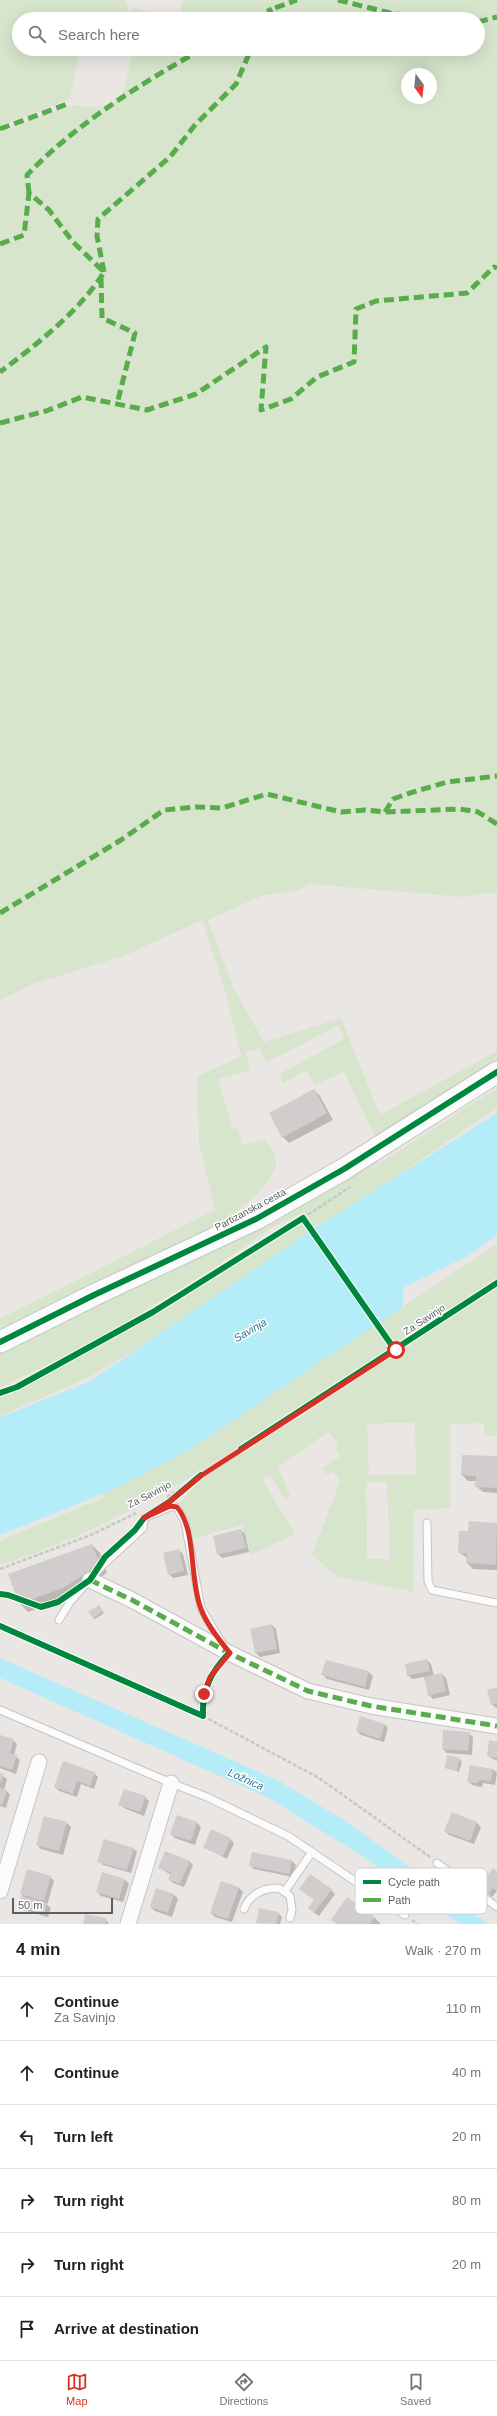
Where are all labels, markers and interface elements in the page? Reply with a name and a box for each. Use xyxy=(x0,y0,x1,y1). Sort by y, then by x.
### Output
search box xyxy=(12,12,485,56)
icon: search xyxy=(26,23,48,45)
text: Search here xyxy=(58,26,140,43)
north arrow xyxy=(401,68,437,104)
street label: Partizanska cesta xyxy=(213,1186,288,1233)
street label: Za Savinjo xyxy=(401,1302,447,1337)
water label: Savinja xyxy=(231,1316,269,1344)
route start xyxy=(387,1341,405,1359)
street label: Za Savinjo xyxy=(126,1479,173,1510)
route end xyxy=(195,1685,213,1703)
water label: Ložnica xyxy=(226,1766,266,1792)
legend xyxy=(355,1868,487,1914)
text: Cycle path xyxy=(388,1876,440,1888)
text: Path xyxy=(388,1894,411,1906)
scale bar xyxy=(12,1896,113,1915)
text: 50 m xyxy=(18,1899,42,1911)
text: 4 min xyxy=(16,1940,60,1959)
text: Walk · 270 m xyxy=(405,1943,481,1958)
text: Continue xyxy=(54,1993,119,2010)
icon: ahead xyxy=(16,1998,38,2020)
text: 110 m xyxy=(446,2001,481,2016)
text: Za Savinjo xyxy=(54,2010,115,2025)
icon: ahead xyxy=(16,2062,38,2084)
text: Continue xyxy=(54,2064,119,2081)
text: 40 m xyxy=(452,2065,481,2080)
icon: left xyxy=(16,2126,38,2148)
text: Turn left xyxy=(54,2128,113,2145)
text: 20 m xyxy=(452,2129,481,2144)
icon: right xyxy=(16,2190,38,2212)
text: Turn right xyxy=(54,2192,124,2209)
text: 80 m xyxy=(452,2193,481,2208)
icon: right xyxy=(16,2254,38,2276)
text: Turn right xyxy=(54,2256,124,2273)
text: 20 m xyxy=(452,2257,481,2272)
icon: arrive xyxy=(16,2318,38,2340)
text: Arrive at destination xyxy=(54,2320,199,2337)
tab: Map xyxy=(66,2371,88,2407)
tab: Directions xyxy=(219,2371,268,2407)
tab: Saved xyxy=(400,2371,431,2407)

